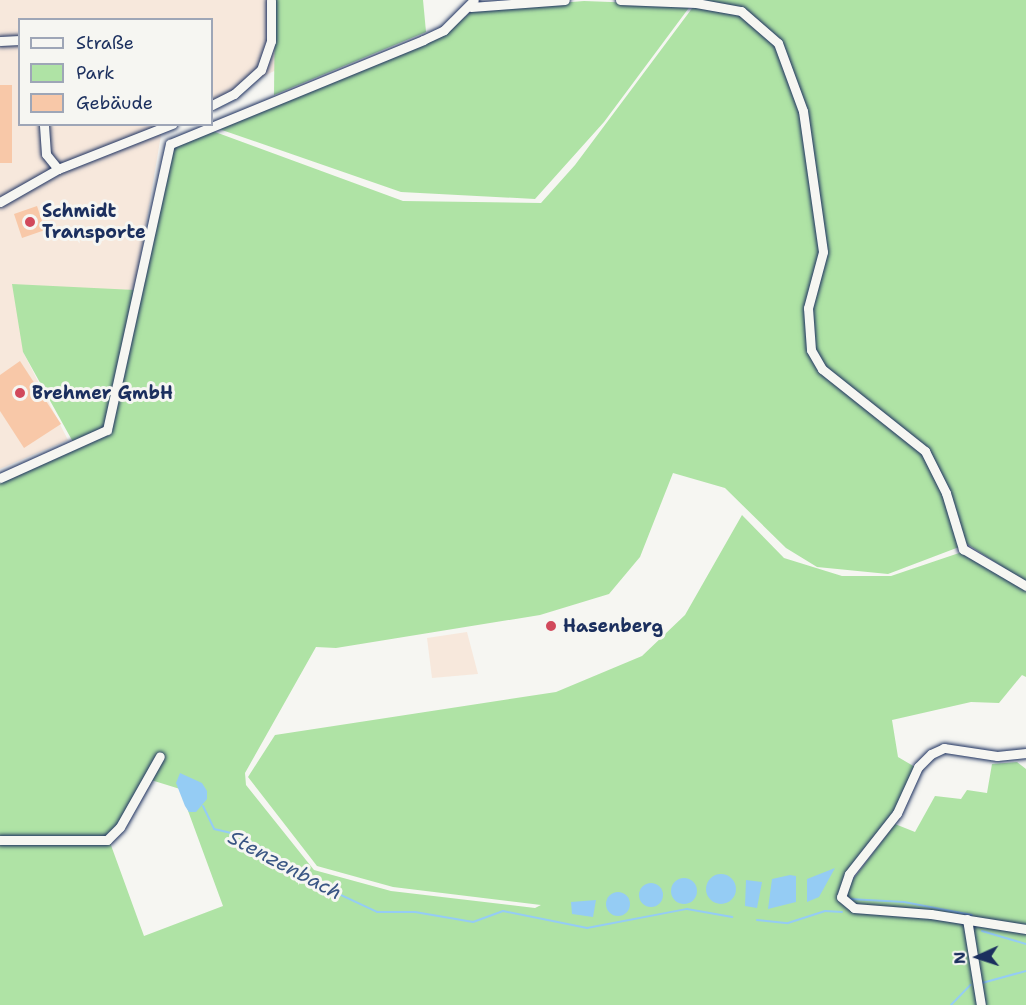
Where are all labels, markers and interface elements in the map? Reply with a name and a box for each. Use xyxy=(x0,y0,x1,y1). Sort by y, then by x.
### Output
legend xyxy=(18,18,213,126)
text: Straße xyxy=(76,31,134,55)
text: Park xyxy=(76,61,115,85)
text: Gebäude xyxy=(76,91,153,115)
place label: Schmidt Transporte xyxy=(42,201,146,244)
marker: Schmidt Transporte xyxy=(23,215,37,229)
place label: Brehmer GmbH xyxy=(32,382,173,404)
marker: Brehmer GmbH xyxy=(13,386,27,400)
place label: Hasenberg xyxy=(563,615,663,637)
marker: Hasenberg xyxy=(544,619,558,633)
water label: Stenzenbach xyxy=(224,825,346,905)
north arrow xyxy=(948,927,1008,987)
text: N xyxy=(949,951,970,965)

